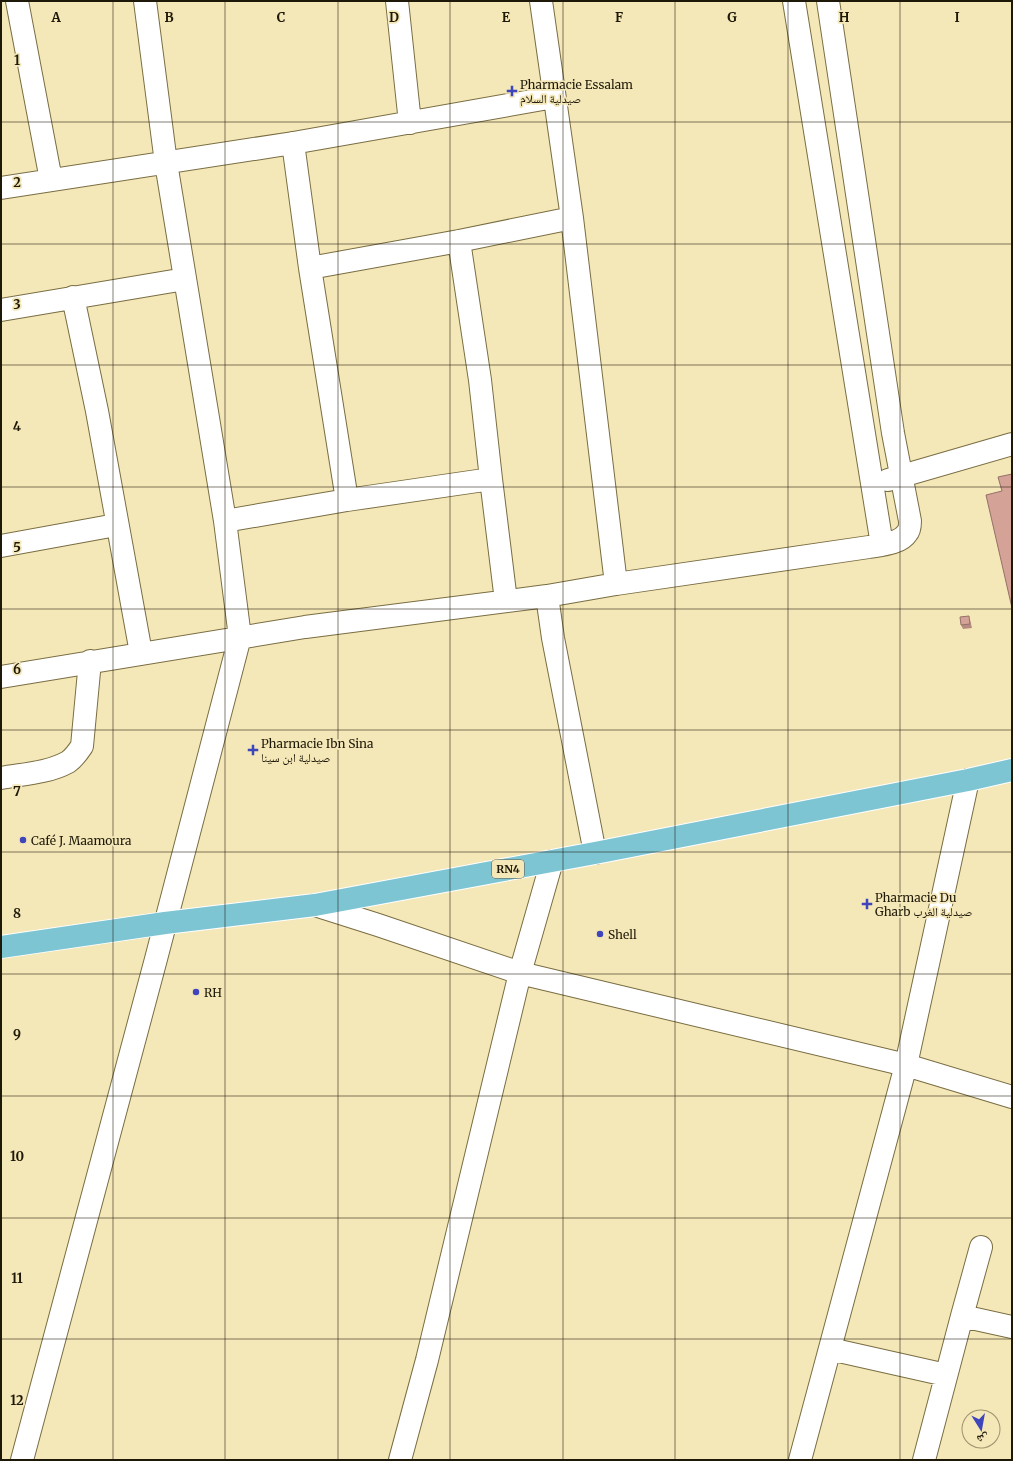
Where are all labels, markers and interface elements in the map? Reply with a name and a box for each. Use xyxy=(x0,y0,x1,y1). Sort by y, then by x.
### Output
text: A xyxy=(50,9,61,26)
text: B xyxy=(164,9,174,26)
text: C xyxy=(277,9,286,26)
text: D xyxy=(389,9,399,26)
text: E xyxy=(502,9,511,26)
text: F xyxy=(615,9,623,26)
text: G xyxy=(727,9,737,26)
text: H xyxy=(839,9,850,26)
text: I xyxy=(954,9,960,26)
text: 1 xyxy=(14,52,20,69)
place label: Pharmacie Essalam صيدلية السلام xyxy=(520,77,633,107)
marker: Pharmacie Essalam صيدلية السلام xyxy=(507,86,517,96)
text: 2 xyxy=(13,174,21,191)
text: 3 xyxy=(13,296,21,313)
text: 4 xyxy=(13,418,22,435)
text: 5 xyxy=(13,539,21,556)
text: 6 xyxy=(13,661,21,678)
place label: Pharmacie Ibn Sina صيدلية ابن سينا xyxy=(261,736,374,765)
marker: Pharmacie Ibn Sina صيدلية ابن سينا xyxy=(248,745,258,755)
text: 7 xyxy=(13,783,21,800)
place label: Café J. Maamoura xyxy=(31,833,132,848)
marker: Café J. Maamoura xyxy=(18,835,28,845)
road number: RN4 xyxy=(492,860,524,878)
place label: Pharmacie Du Gharb صيدلية الغرب xyxy=(875,890,972,919)
marker: Pharmacie Du Gharb صيدلية الغرب xyxy=(862,899,872,909)
text: 8 xyxy=(13,905,21,922)
place label: Shell xyxy=(608,927,637,942)
marker: Shell xyxy=(595,929,605,939)
place label: RH xyxy=(204,985,222,1000)
marker: RH xyxy=(191,987,201,997)
text: 9 xyxy=(13,1026,21,1043)
text: 10 xyxy=(10,1148,24,1165)
text: 11 xyxy=(11,1270,23,1287)
text: 12 xyxy=(10,1392,24,1409)
north arrow xyxy=(961,1409,1001,1449)
text: ش xyxy=(975,1430,990,1447)

